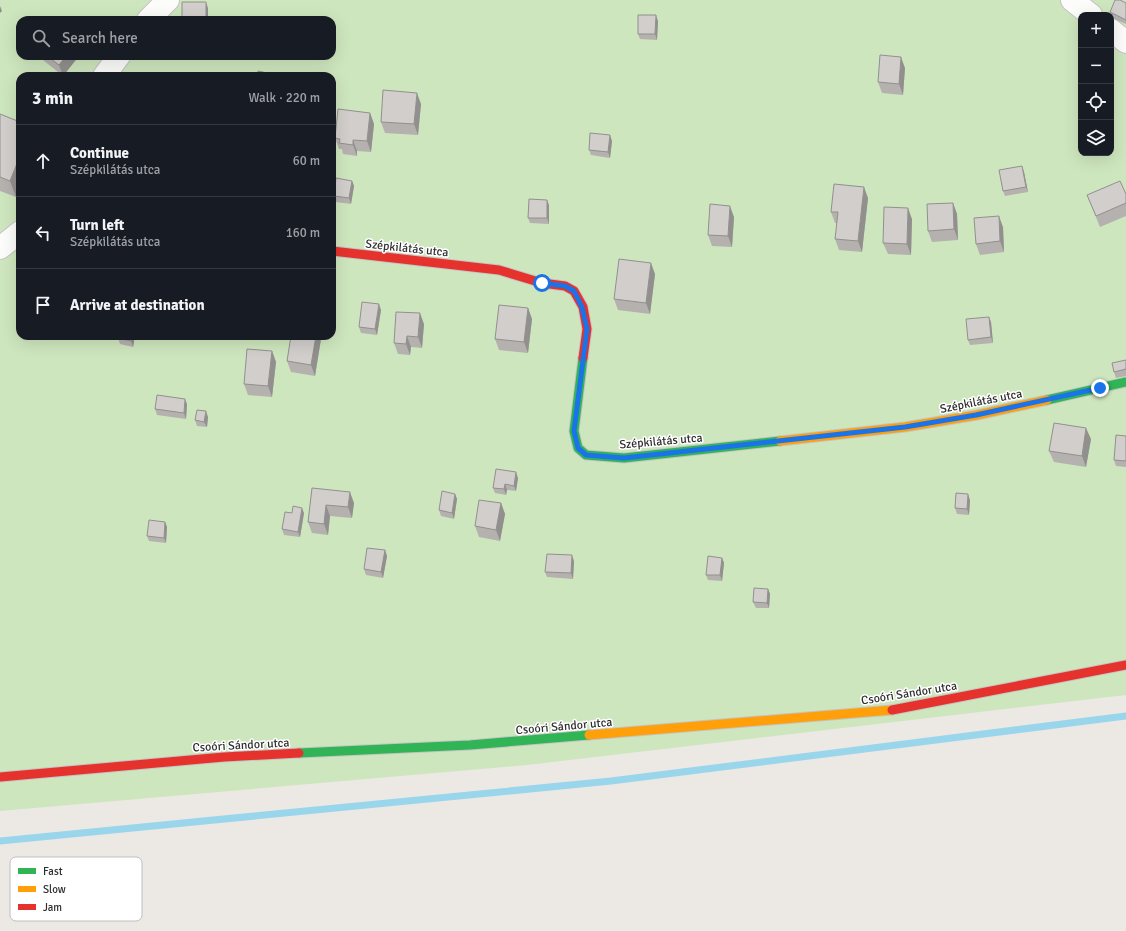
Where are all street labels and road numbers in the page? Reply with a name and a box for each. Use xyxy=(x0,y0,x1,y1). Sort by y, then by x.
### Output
street label: Szépkilátás utca xyxy=(365,237,449,260)
street label: Szépkilátás utca xyxy=(939,386,1023,417)
street label: Szépkilátás utca xyxy=(619,430,703,453)
street label: Csoóri Sándor utca xyxy=(860,679,958,708)
street label: Csoóri Sándor utca xyxy=(515,715,613,738)
street label: Csoóri Sándor utca xyxy=(192,735,290,756)

